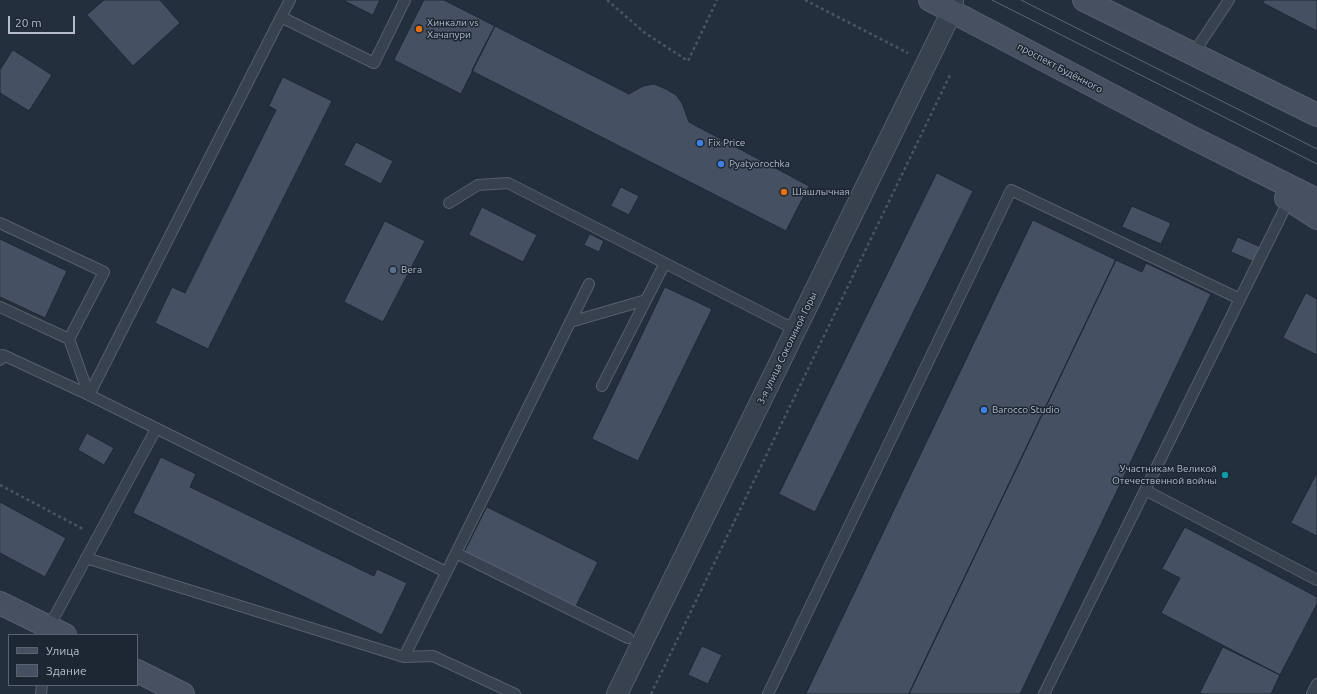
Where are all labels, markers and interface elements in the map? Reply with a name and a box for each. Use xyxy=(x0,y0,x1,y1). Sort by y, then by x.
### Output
scale bar xyxy=(10,8,77,34)
text: 20 m xyxy=(15,16,42,29)
place label: Хинкали vs Хачапури xyxy=(427,17,478,40)
marker: Хинкали vs Хачапури xyxy=(414,24,424,34)
street label: проспект Будённого xyxy=(1015,40,1105,96)
place label: Fix Price xyxy=(708,137,745,149)
marker: Fix Price xyxy=(695,138,705,148)
place label: Pyatyorochka xyxy=(729,158,790,170)
marker: Pyatyorochka xyxy=(716,159,726,169)
place label: Шашлычная xyxy=(792,186,850,198)
marker: Шашлычная xyxy=(779,187,789,197)
place label: Вега xyxy=(401,264,422,276)
marker: Вега xyxy=(388,265,398,275)
street label: 3-я улица Соколиной Горы xyxy=(755,290,819,406)
place label: Barocco Studio xyxy=(992,404,1060,416)
marker: Barocco Studio xyxy=(979,405,989,415)
place label: Участникам Великой Отечественной войны xyxy=(1112,463,1217,486)
marker: Участникам Великой Отечественной войны xyxy=(1220,470,1230,480)
legend xyxy=(8,634,138,686)
text: Улица xyxy=(46,644,79,657)
text: Здание xyxy=(46,664,87,677)

